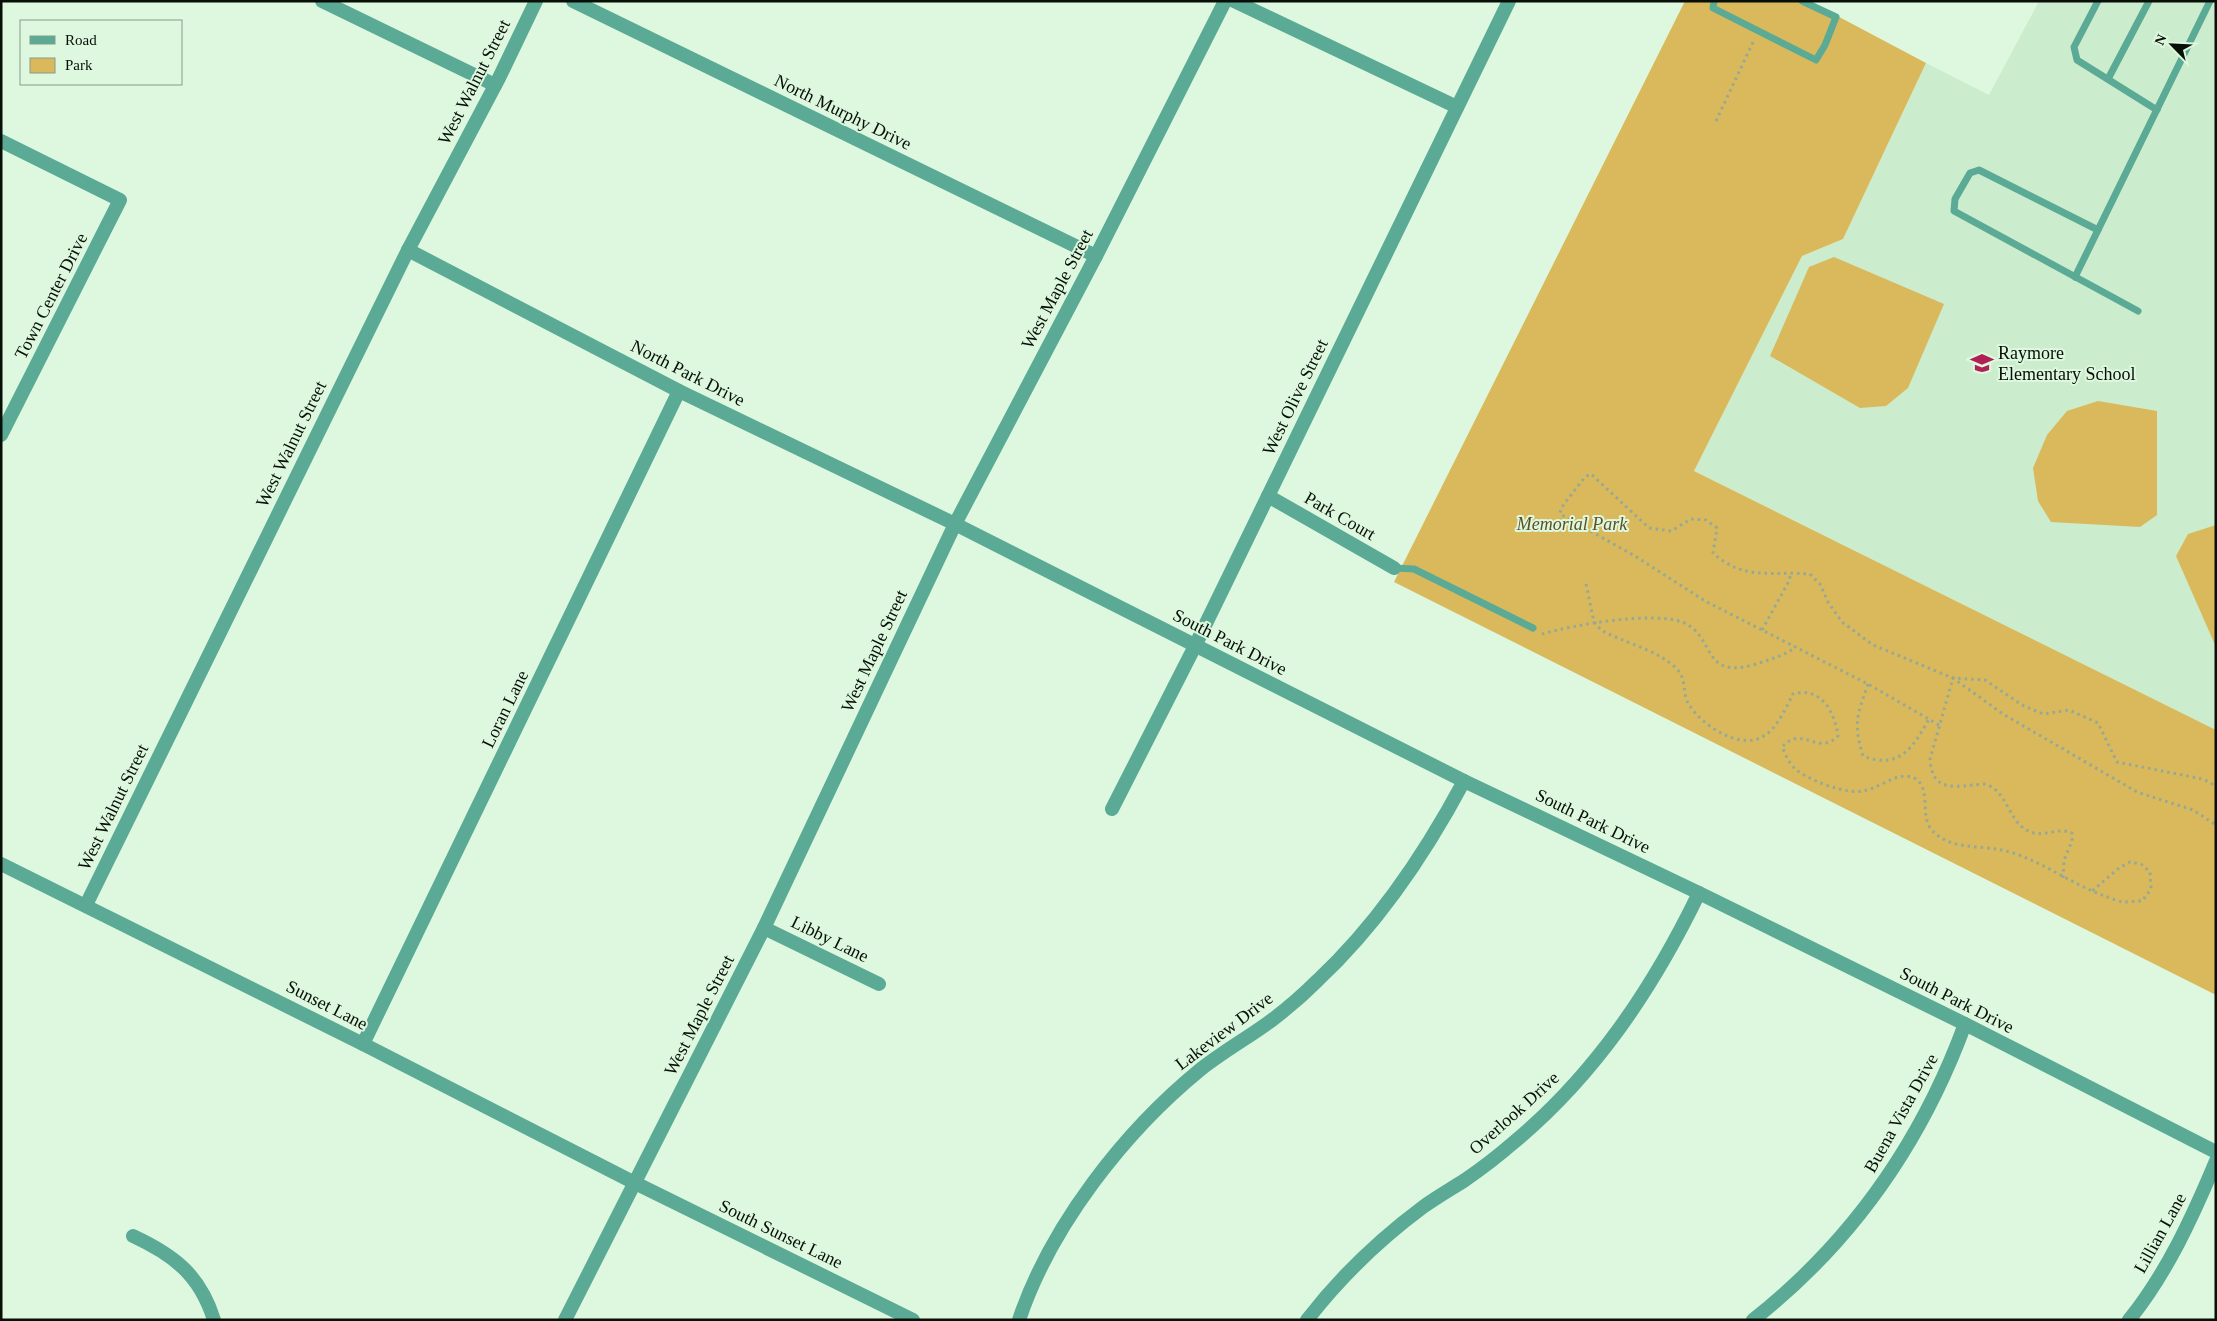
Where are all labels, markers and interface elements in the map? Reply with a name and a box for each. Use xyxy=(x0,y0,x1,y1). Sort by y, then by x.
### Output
street label: West Walnut Street xyxy=(434,16,514,148)
legend xyxy=(20,20,182,85)
north arrow xyxy=(2147,20,2197,70)
text: Road xyxy=(65,32,97,48)
text: N xyxy=(2152,32,2169,48)
text: Park xyxy=(65,57,93,73)
street label: North Murphy Drive xyxy=(771,70,915,154)
street label: West Maple Street xyxy=(1017,226,1097,352)
street label: Town Center Drive xyxy=(11,230,91,362)
street label: North Park Drive xyxy=(628,336,748,410)
street label: West Olive Street xyxy=(1258,336,1332,458)
place label: Raymore Elementary School xyxy=(1998,343,2135,384)
school or university icon: Raymore Elementary School xyxy=(1969,350,1995,376)
street label: West Walnut Street xyxy=(252,378,330,510)
street label: Park Court xyxy=(1301,488,1379,544)
park label: Memorial Park xyxy=(1516,514,1628,534)
street label: West Maple Street xyxy=(837,587,911,715)
street label: South Park Drive xyxy=(1170,605,1290,679)
street label: Loran Lane xyxy=(478,667,532,751)
street label: West Walnut Street xyxy=(74,741,152,873)
street label: South Park Drive xyxy=(1532,785,1654,857)
street label: Libby Lane xyxy=(788,912,872,966)
street label: West Maple Street xyxy=(660,951,738,1079)
street label: South Park Drive xyxy=(1897,963,2017,1037)
street label: Sunset Lane xyxy=(283,976,371,1034)
street label: Lakeview Drive xyxy=(1171,988,1277,1074)
street label: Buena Vista Drive xyxy=(1860,1050,1942,1176)
street label: Overlook Drive xyxy=(1465,1068,1563,1158)
street label: Lillian Lane xyxy=(2130,1189,2190,1277)
street label: South Sunset Lane xyxy=(716,1195,846,1273)

